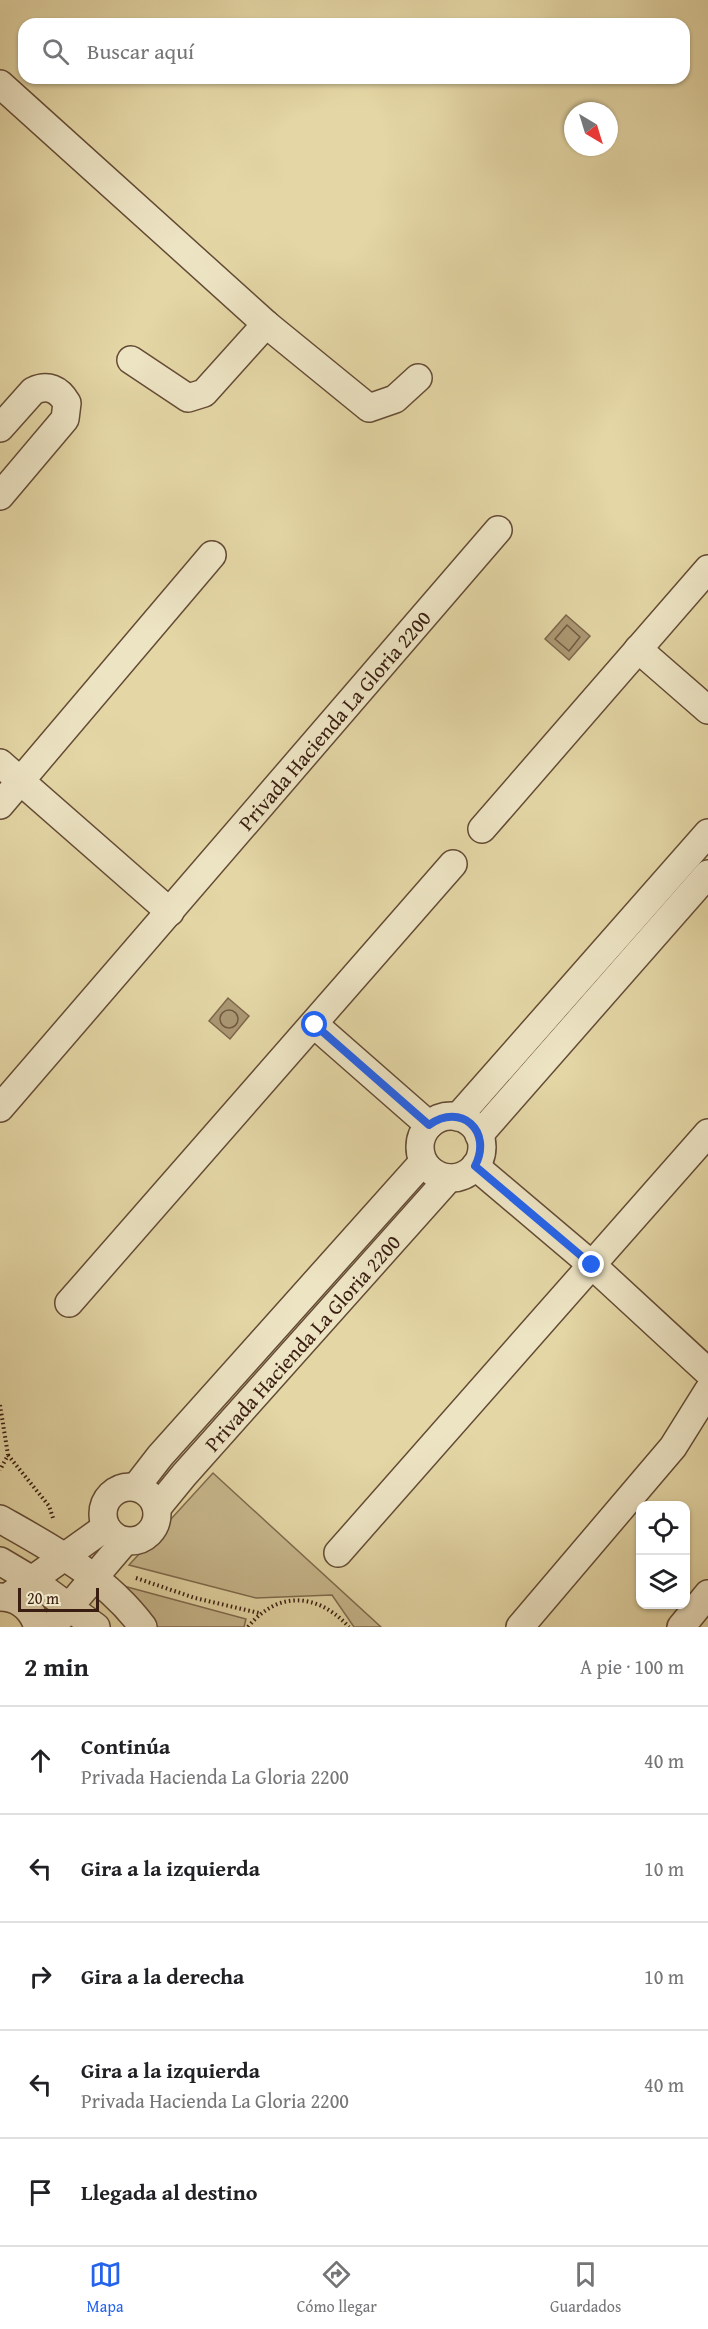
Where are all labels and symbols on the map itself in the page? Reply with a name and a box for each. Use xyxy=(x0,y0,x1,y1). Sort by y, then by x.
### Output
north arrow xyxy=(564,102,618,156)
street label: Privada Hacienda La Gloria 2200 xyxy=(231,603,438,837)
route start xyxy=(301,1011,327,1037)
street label: Privada Hacienda La Gloria 2200 xyxy=(197,1227,407,1458)
route end xyxy=(578,1251,604,1277)
scale bar xyxy=(18,1585,99,1612)

